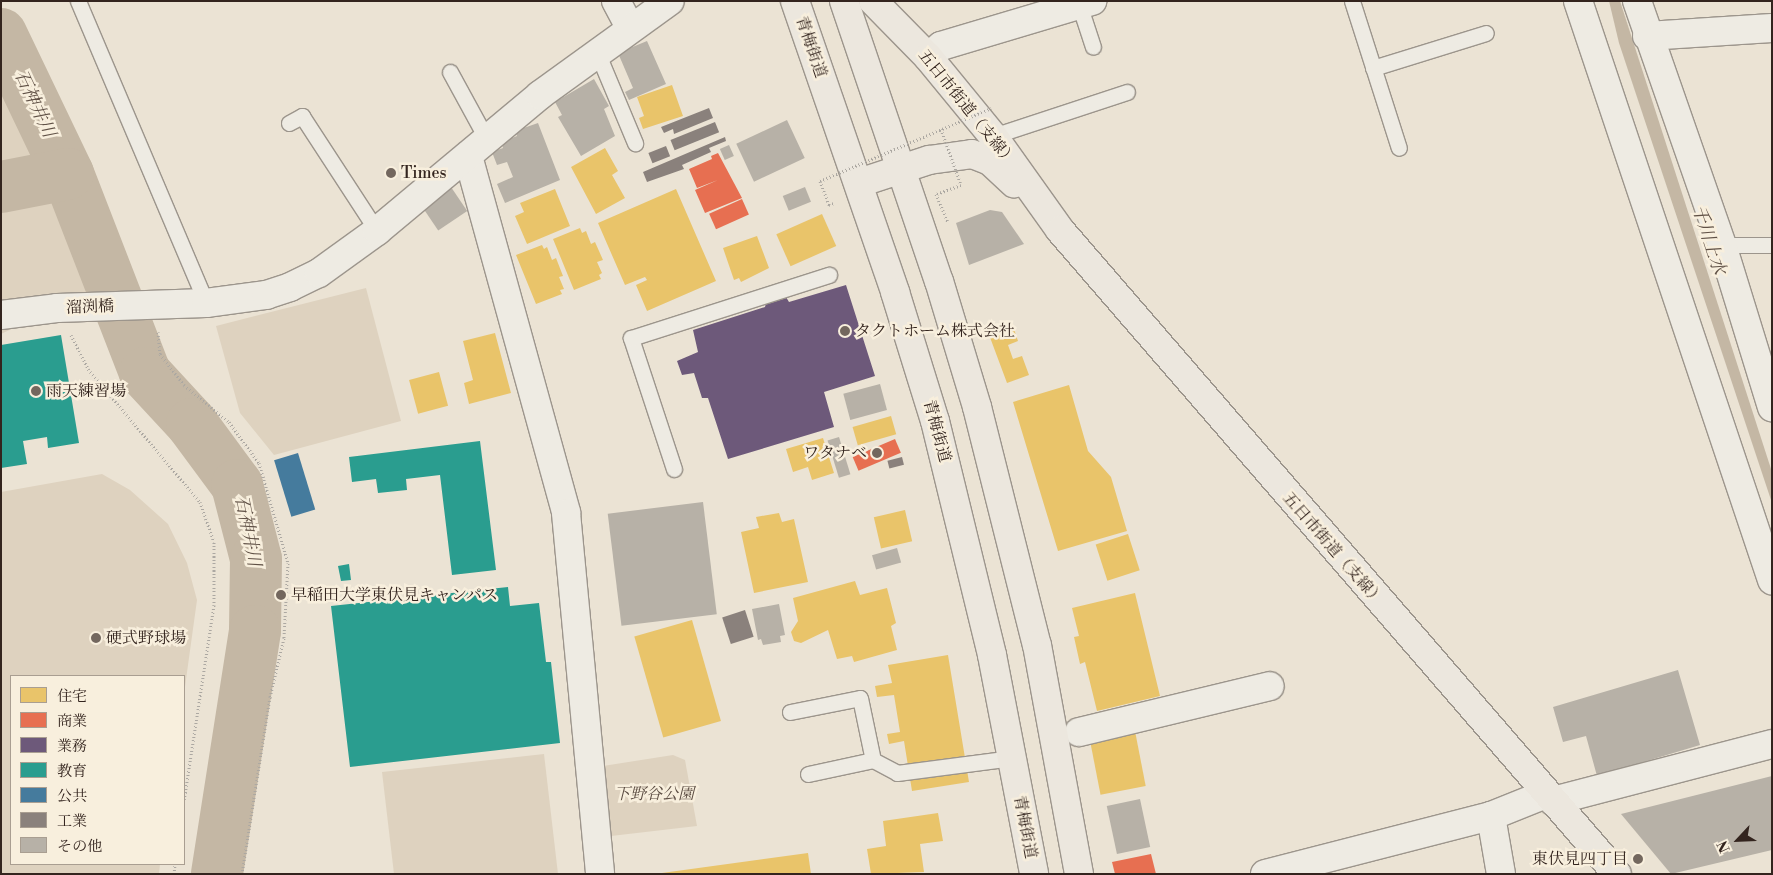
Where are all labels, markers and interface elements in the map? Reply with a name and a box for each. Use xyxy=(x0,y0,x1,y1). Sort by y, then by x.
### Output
street label: 青梅街道 xyxy=(792,14,830,80)
street label: 五日市街道（支線） xyxy=(914,46,1020,170)
water label: 石神井川 xyxy=(9,67,59,141)
place label: Times xyxy=(401,163,447,183)
marker: Times xyxy=(385,167,397,179)
water label: 千川上水 xyxy=(1687,202,1729,278)
street label: 溜渕橋 xyxy=(66,297,114,317)
place label: タクトホーム株式会社 xyxy=(855,321,1015,341)
marker: タクトホーム株式会社 xyxy=(839,325,851,337)
place label: 雨天練習場 xyxy=(46,381,126,401)
marker: 雨天練習場 xyxy=(30,385,42,397)
street label: 青梅街道 xyxy=(919,398,955,464)
place label: ワタナベ xyxy=(803,443,867,463)
marker: ワタナベ xyxy=(871,447,883,459)
street label: 五日市街道（支線） xyxy=(1279,488,1387,610)
water label: 石神井川 xyxy=(230,494,264,568)
place label: 早稲田大学東伏見キャンパス xyxy=(291,585,499,605)
marker: 早稲田大学東伏見キャンパス xyxy=(275,589,287,601)
place label: 硬式野球場 xyxy=(106,628,186,648)
marker: 硬式野球場 xyxy=(90,632,102,644)
legend xyxy=(10,675,185,865)
text: 住宅 xyxy=(57,687,87,706)
text: 商業 xyxy=(57,712,87,731)
text: 業務 xyxy=(57,737,87,756)
text: 教育 xyxy=(57,762,87,781)
park label: 下野谷公園 xyxy=(614,784,694,804)
text: 公共 xyxy=(57,787,87,806)
street label: 青梅街道 xyxy=(1009,794,1041,860)
text: 工業 xyxy=(57,812,87,831)
north arrow xyxy=(1713,815,1763,865)
text: その他 xyxy=(57,837,102,856)
text: N xyxy=(1714,838,1735,855)
place label: 東伏見四丁目 xyxy=(1532,849,1628,869)
marker: 東伏見四丁目 xyxy=(1632,853,1644,865)

